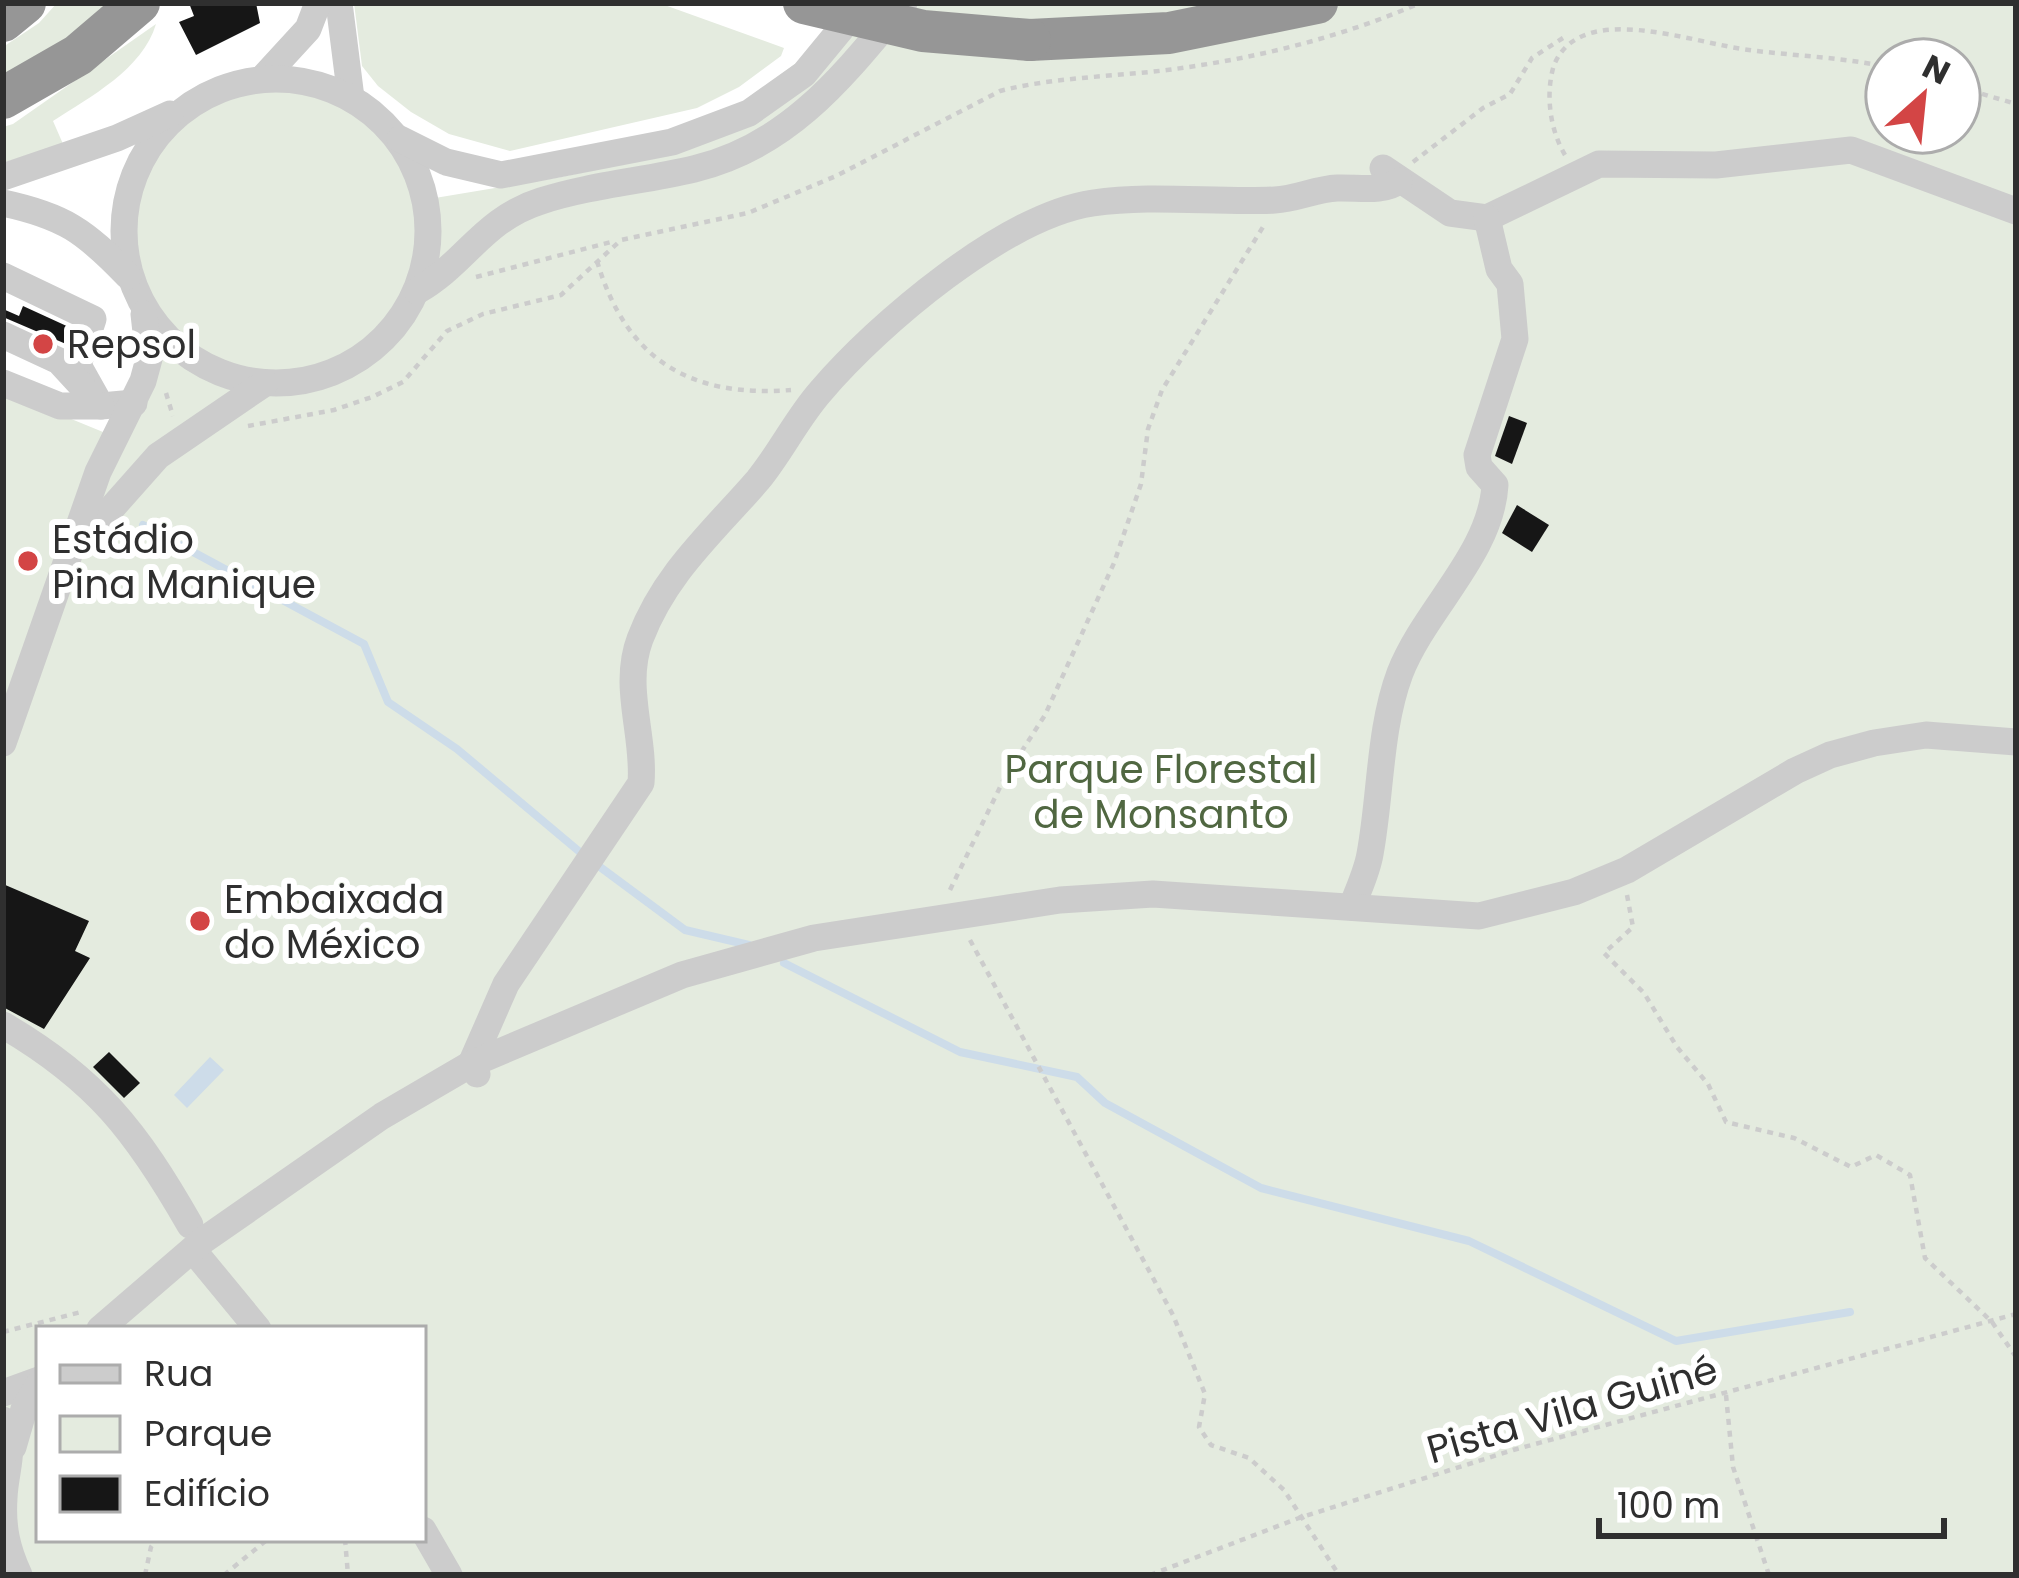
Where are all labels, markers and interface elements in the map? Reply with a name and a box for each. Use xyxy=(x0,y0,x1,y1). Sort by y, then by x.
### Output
north arrow xyxy=(1863,36,1983,156)
text: N xyxy=(1915,43,1958,96)
place label: Repsol xyxy=(67,317,196,372)
marker: Repsol xyxy=(30,331,56,357)
place label: Estádio Pina Manique xyxy=(52,512,316,612)
marker: Estádio Pina Manique xyxy=(15,548,41,574)
park label: Parque Florestal de Monsanto xyxy=(1005,742,1317,842)
place label: Embaixada do México xyxy=(224,872,444,972)
marker: Embaixada do México xyxy=(187,908,213,934)
legend xyxy=(36,1326,426,1542)
street label: Pista Vila Guiné xyxy=(1420,1342,1724,1477)
text: Rua xyxy=(144,1348,213,1399)
text: Parque xyxy=(144,1408,272,1459)
scale bar xyxy=(1599,1464,1944,1538)
text: Edifício xyxy=(144,1468,270,1519)
text: 100 m xyxy=(1617,1480,1720,1531)

